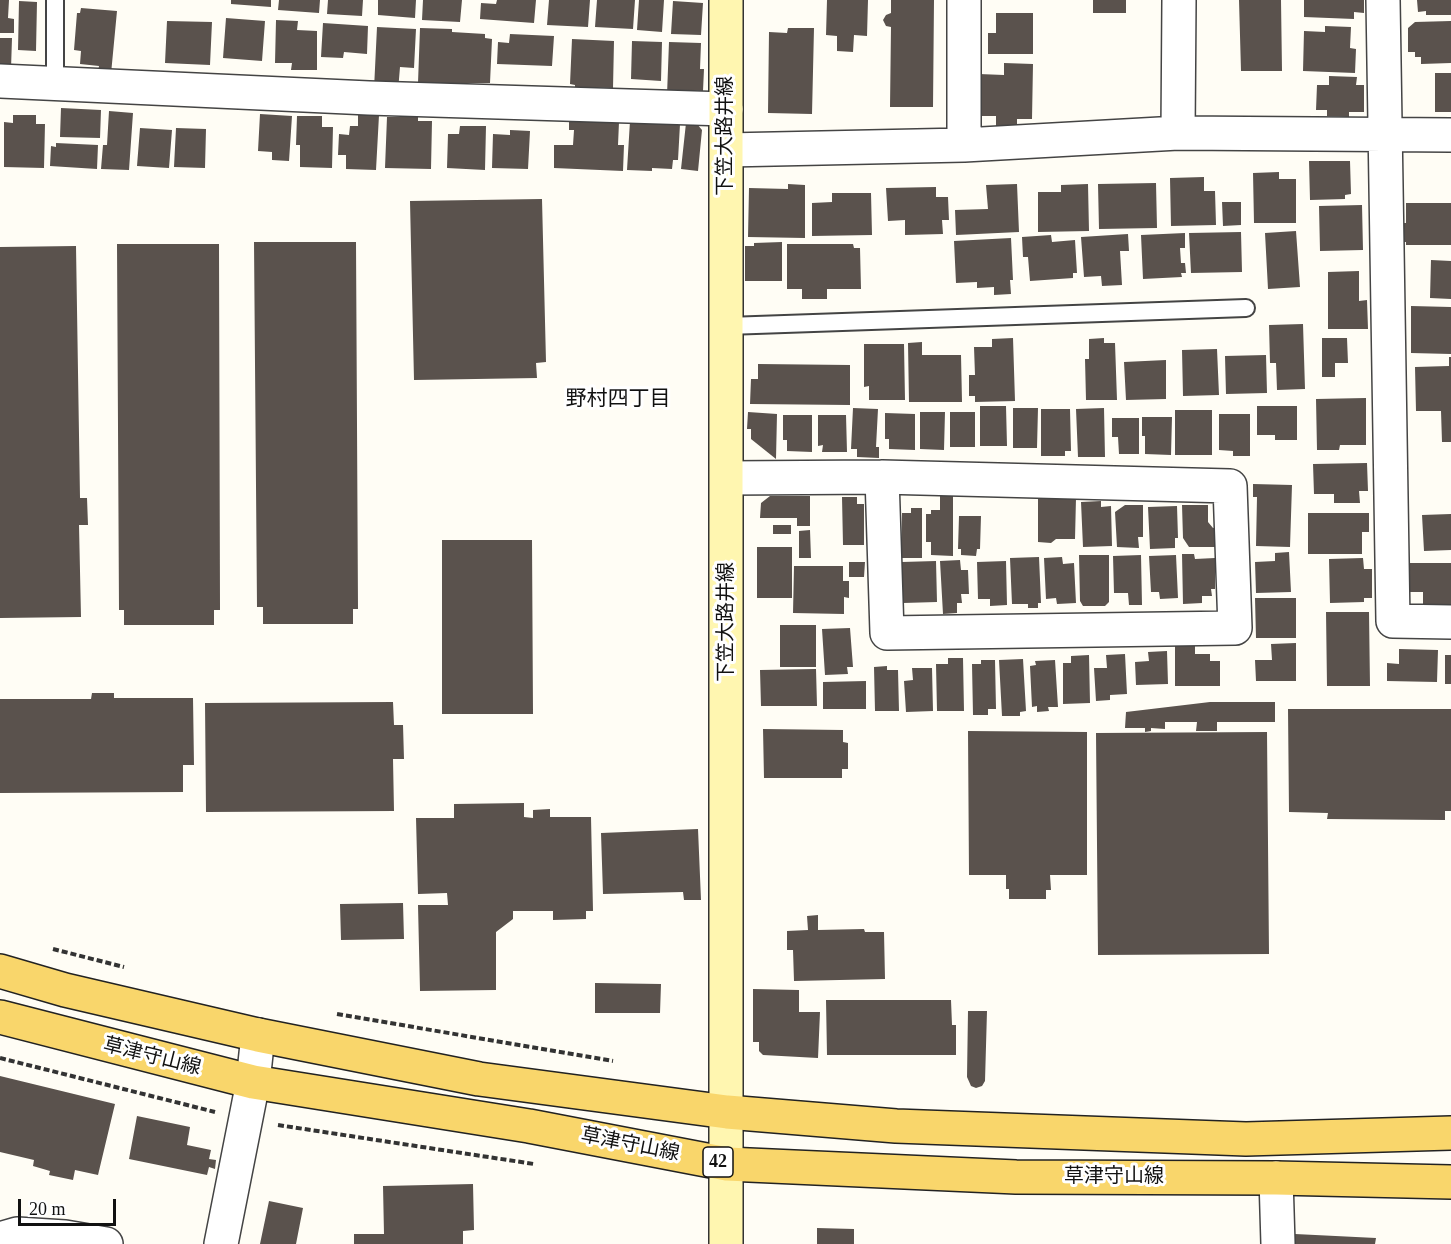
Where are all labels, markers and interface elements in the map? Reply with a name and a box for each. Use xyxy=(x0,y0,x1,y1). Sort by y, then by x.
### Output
street label: 下笠大路井線 xyxy=(714,76,738,196)
district label: 野村四丁目 xyxy=(566,386,670,412)
street label: 下笠大路井線 xyxy=(715,562,739,682)
street label: 草津守山線 xyxy=(101,1033,203,1081)
street label: 草津守山線 xyxy=(579,1124,681,1166)
road number: 42 xyxy=(703,1147,733,1177)
street label: 草津守山線 xyxy=(1064,1165,1164,1189)
scale bar xyxy=(21,1187,118,1225)
text: 20 m xyxy=(29,1199,66,1219)

